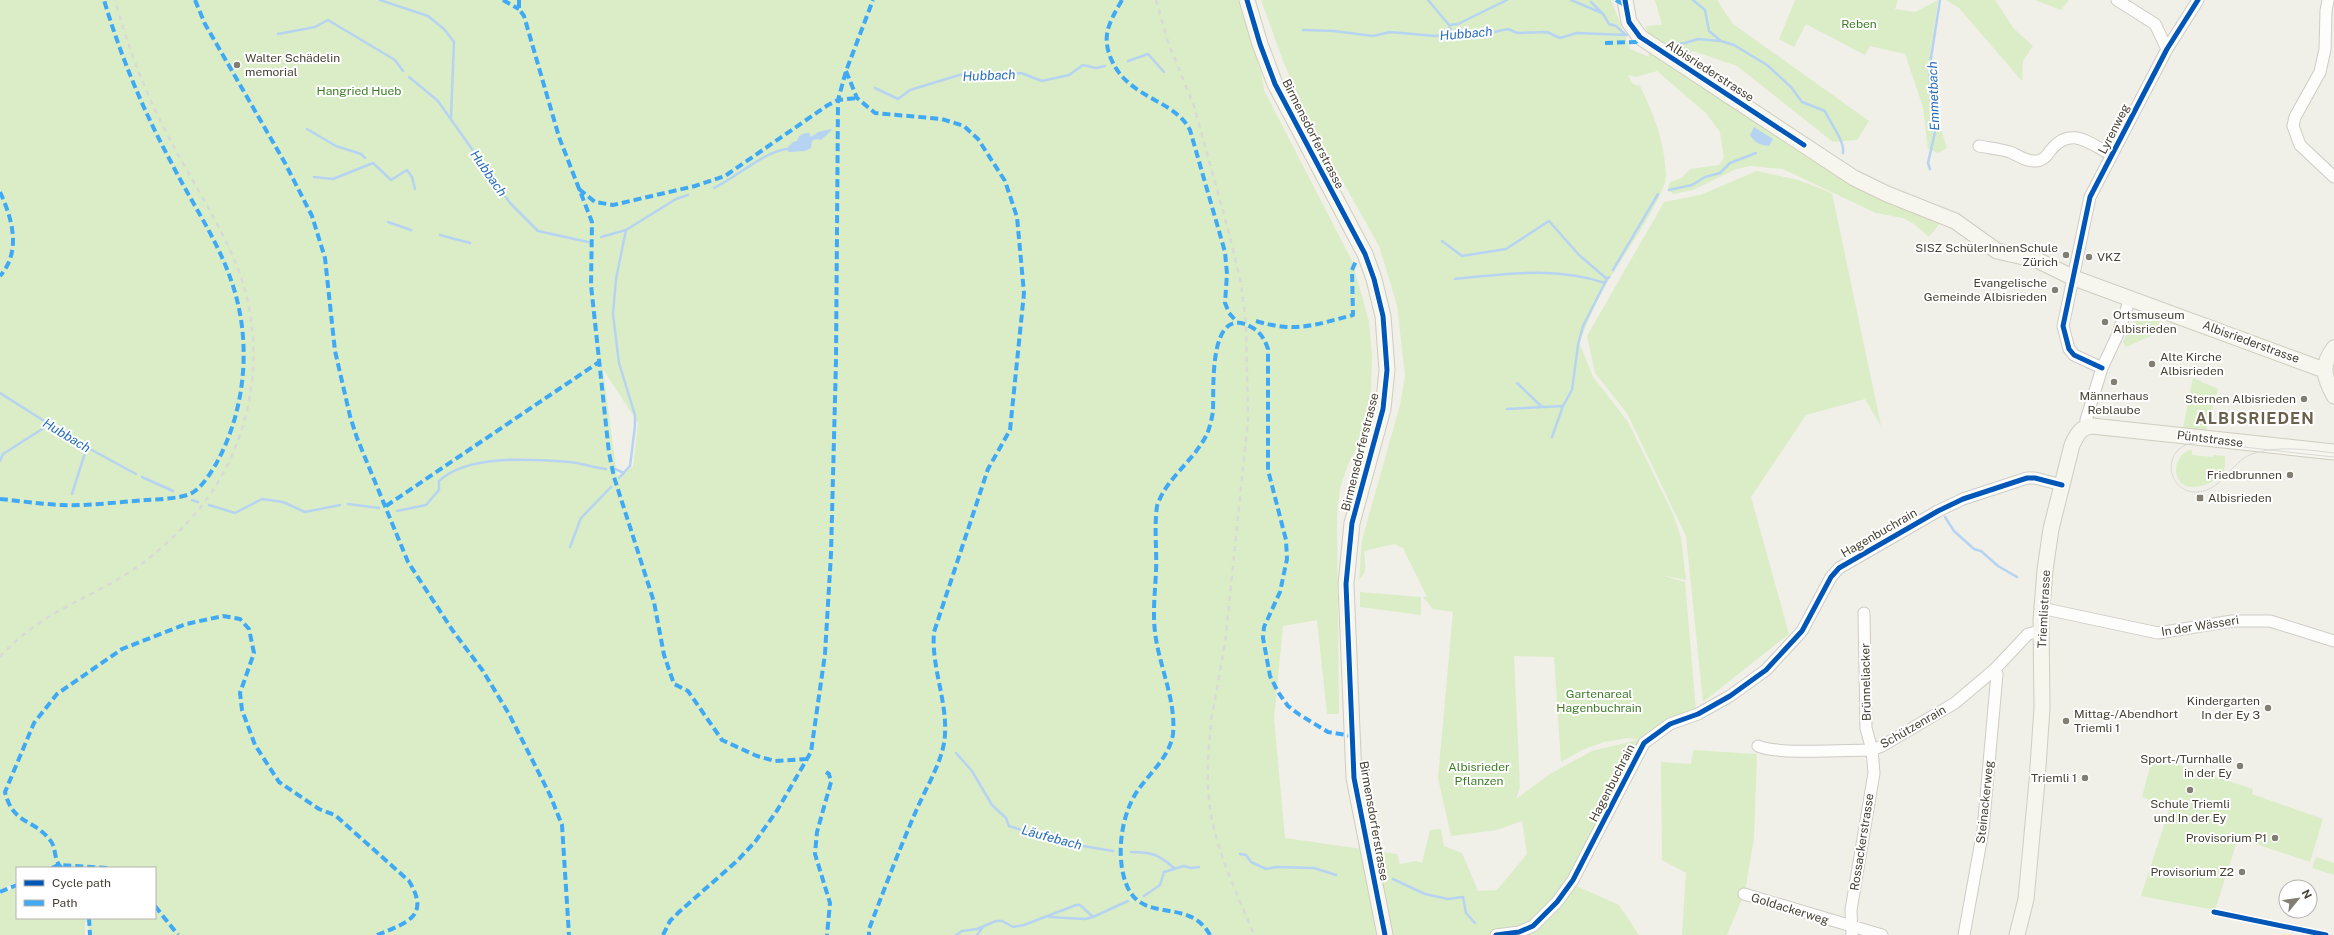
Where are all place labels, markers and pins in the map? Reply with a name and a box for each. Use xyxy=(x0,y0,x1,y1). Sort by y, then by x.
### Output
place label: Walter Schädelin memorial xyxy=(245,51,340,79)
marker: Walter Schädelin memorial xyxy=(232,60,242,70)
place label: SISZ SchülerInnenSchule Zürich xyxy=(1915,241,2058,269)
marker: SISZ SchülerInnenSchule Zürich xyxy=(2061,250,2071,260)
place label: VKZ xyxy=(2097,250,2121,264)
marker: VKZ xyxy=(2084,252,2094,262)
place label: Evangelische Gemeinde Albisrieden xyxy=(1924,276,2047,304)
marker: Evangelische Gemeinde Albisrieden xyxy=(2050,285,2060,295)
place label: Ortsmuseum Albisrieden xyxy=(2113,308,2185,336)
marker: Ortsmuseum Albisrieden xyxy=(2100,317,2110,327)
place label: Alte Kirche Albisrieden xyxy=(2160,350,2224,378)
marker: Alte Kirche Albisrieden xyxy=(2147,359,2157,369)
marker: Männerhaus Reblaube xyxy=(2109,377,2119,387)
place label: Männerhaus Reblaube xyxy=(2079,389,2149,417)
place label: Sternen Albisrieden xyxy=(2185,392,2296,406)
marker: Sternen Albisrieden xyxy=(2299,394,2309,404)
place label: Friedbrunnen xyxy=(2207,468,2282,482)
marker: Friedbrunnen xyxy=(2285,470,2295,480)
place label: Albisrieden xyxy=(2208,491,2272,505)
marker: Albisrieden xyxy=(2195,493,2205,503)
place label: Kindergarten In der Ey 3 xyxy=(2187,694,2260,722)
marker: Kindergarten In der Ey 3 xyxy=(2263,703,2273,713)
place label: Mittag-/Abendhort Triemli 1 xyxy=(2074,707,2179,735)
marker: Mittag-/Abendhort Triemli 1 xyxy=(2061,716,2071,726)
place label: Sport-/Turnhalle in der Ey xyxy=(2140,752,2233,780)
marker: Sport-/Turnhalle in der Ey xyxy=(2235,761,2245,771)
place label: Triemli 1 xyxy=(2031,771,2077,785)
marker: Triemli 1 xyxy=(2080,773,2090,783)
marker: Schule Triemli und In der Ey xyxy=(2185,785,2195,795)
place label: Schule Triemli und In der Ey xyxy=(2150,797,2230,825)
place label: Provisorium P1 xyxy=(2186,831,2267,845)
marker: Provisorium P1 xyxy=(2270,833,2280,843)
place label: Provisorium Z2 xyxy=(2150,865,2234,879)
marker: Provisorium Z2 xyxy=(2237,867,2247,877)

